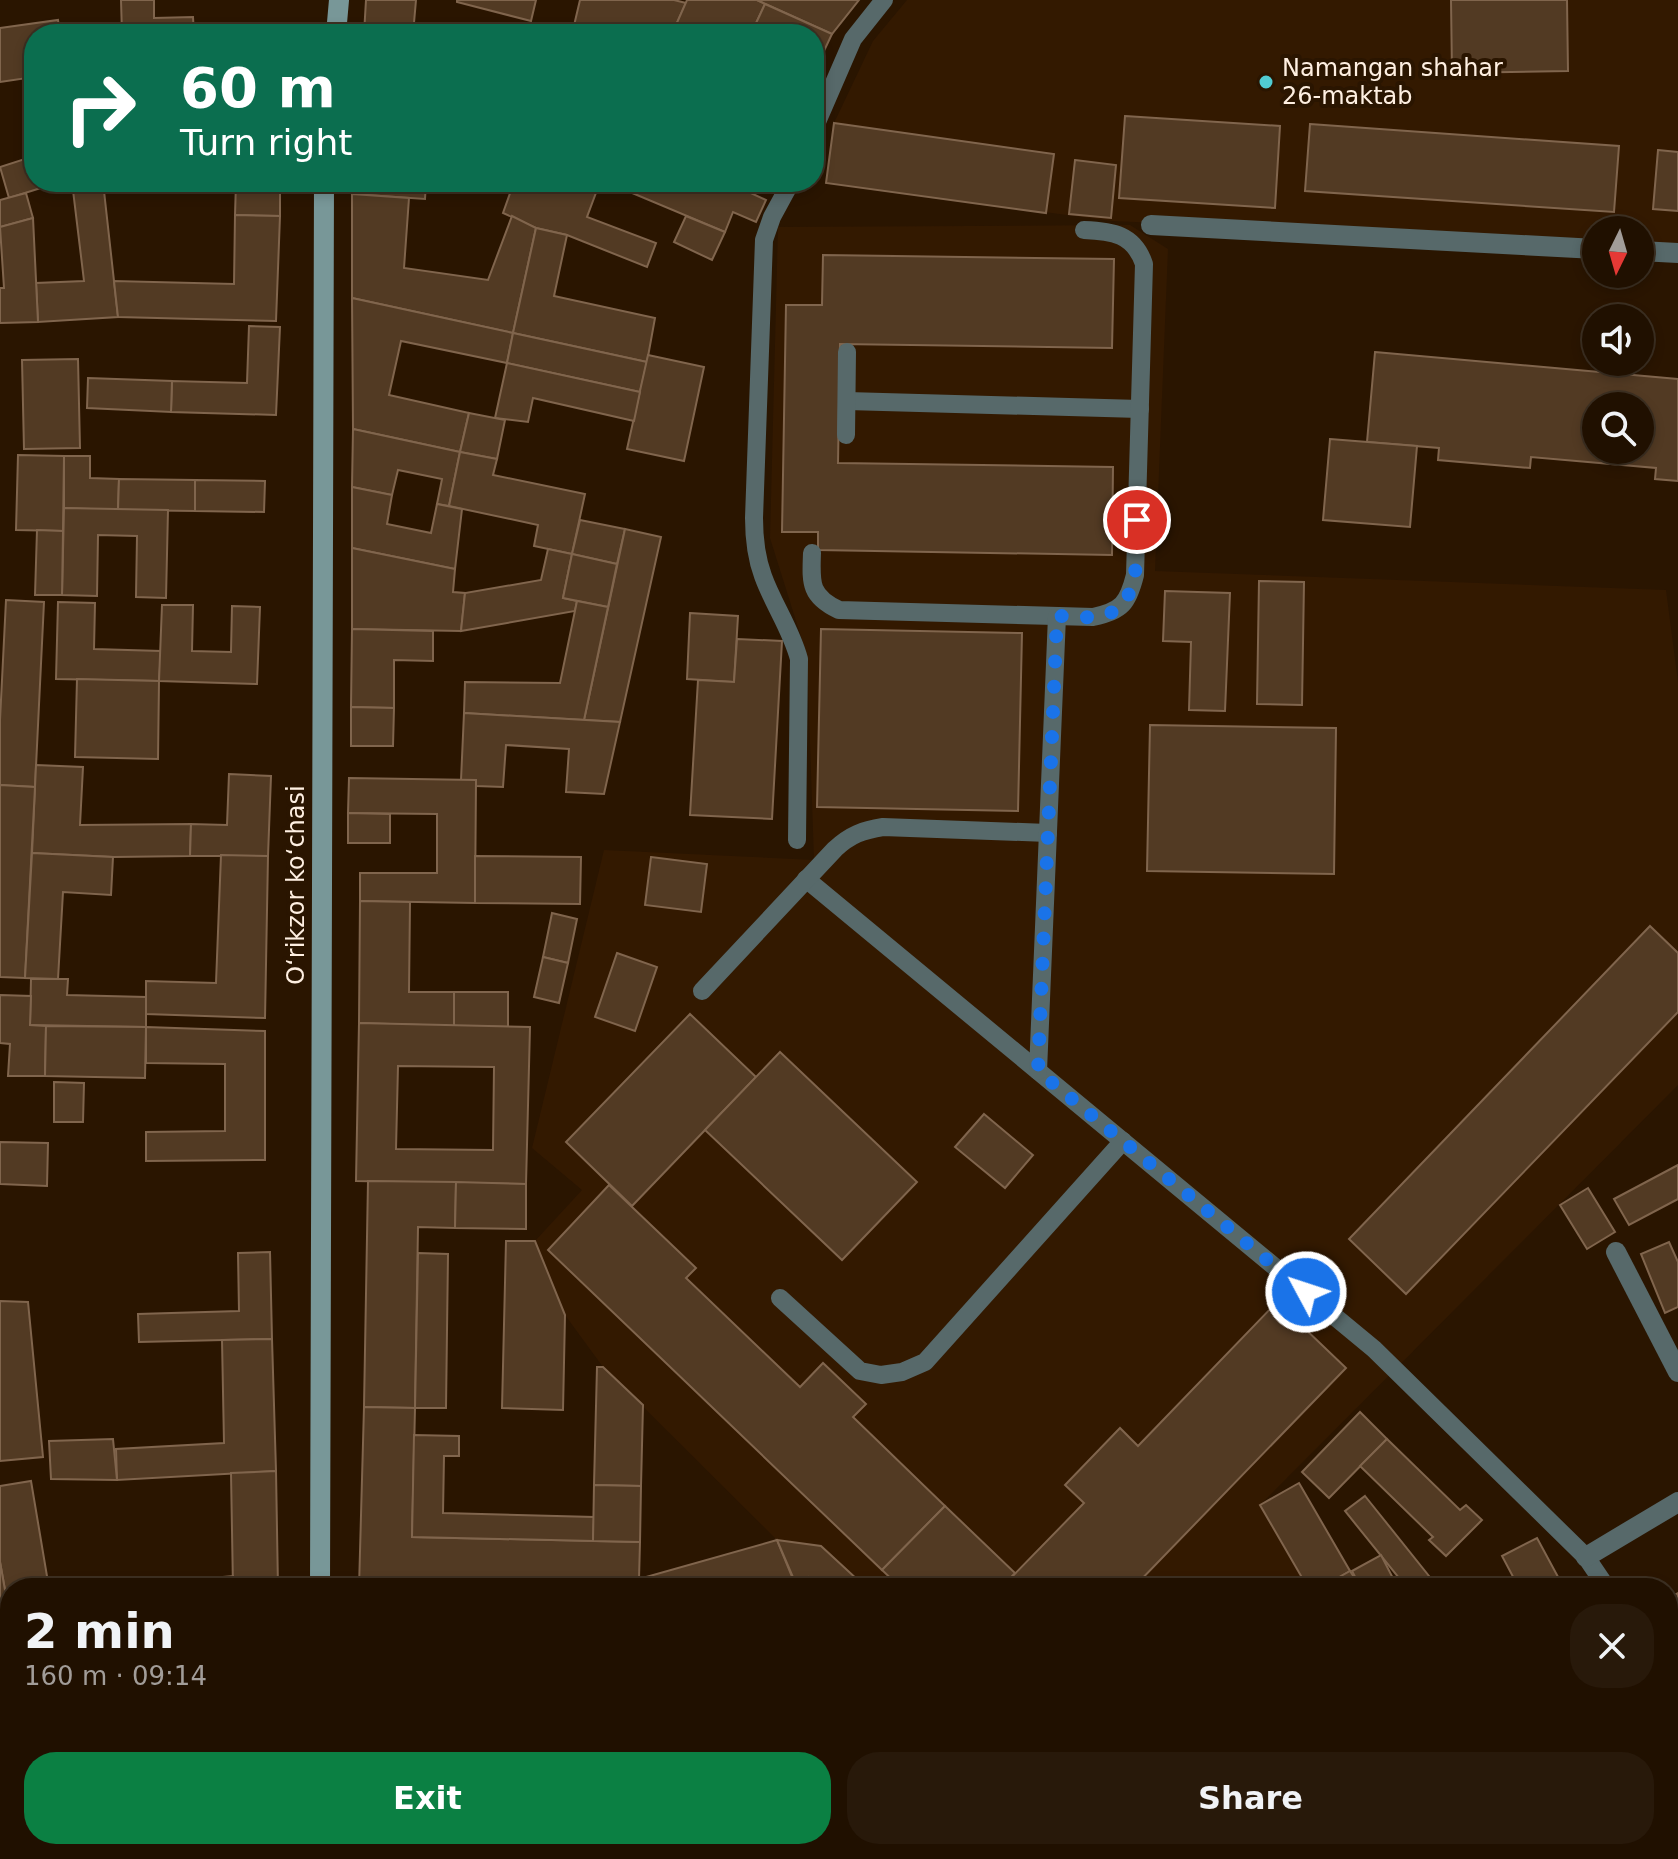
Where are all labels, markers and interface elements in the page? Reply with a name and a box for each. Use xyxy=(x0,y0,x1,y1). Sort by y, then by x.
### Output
place label: Namangan shahar 26-maktab xyxy=(1282,54,1503,110)
text: 60 m xyxy=(180,55,336,120)
icon: right xyxy=(48,56,152,160)
marker: Namangan shahar 26-maktab xyxy=(1257,73,1275,91)
text: Turn right xyxy=(180,122,352,163)
north arrow xyxy=(1582,216,1654,288)
map controls xyxy=(1582,216,1654,464)
button: sound xyxy=(1582,304,1654,376)
button: search xyxy=(1582,392,1654,464)
pin xyxy=(1103,486,1171,554)
icon: arrive xyxy=(1115,498,1159,542)
street label: Oʻrikzor koʻchasi xyxy=(282,785,310,985)
position arrow xyxy=(1264,1250,1348,1334)
text: 2 min xyxy=(24,1603,175,1659)
button: close xyxy=(1570,1604,1654,1688)
text: 160 m · 09:14 xyxy=(24,1661,207,1691)
button: Exit xyxy=(24,1752,831,1844)
button: Share xyxy=(847,1752,1654,1844)

